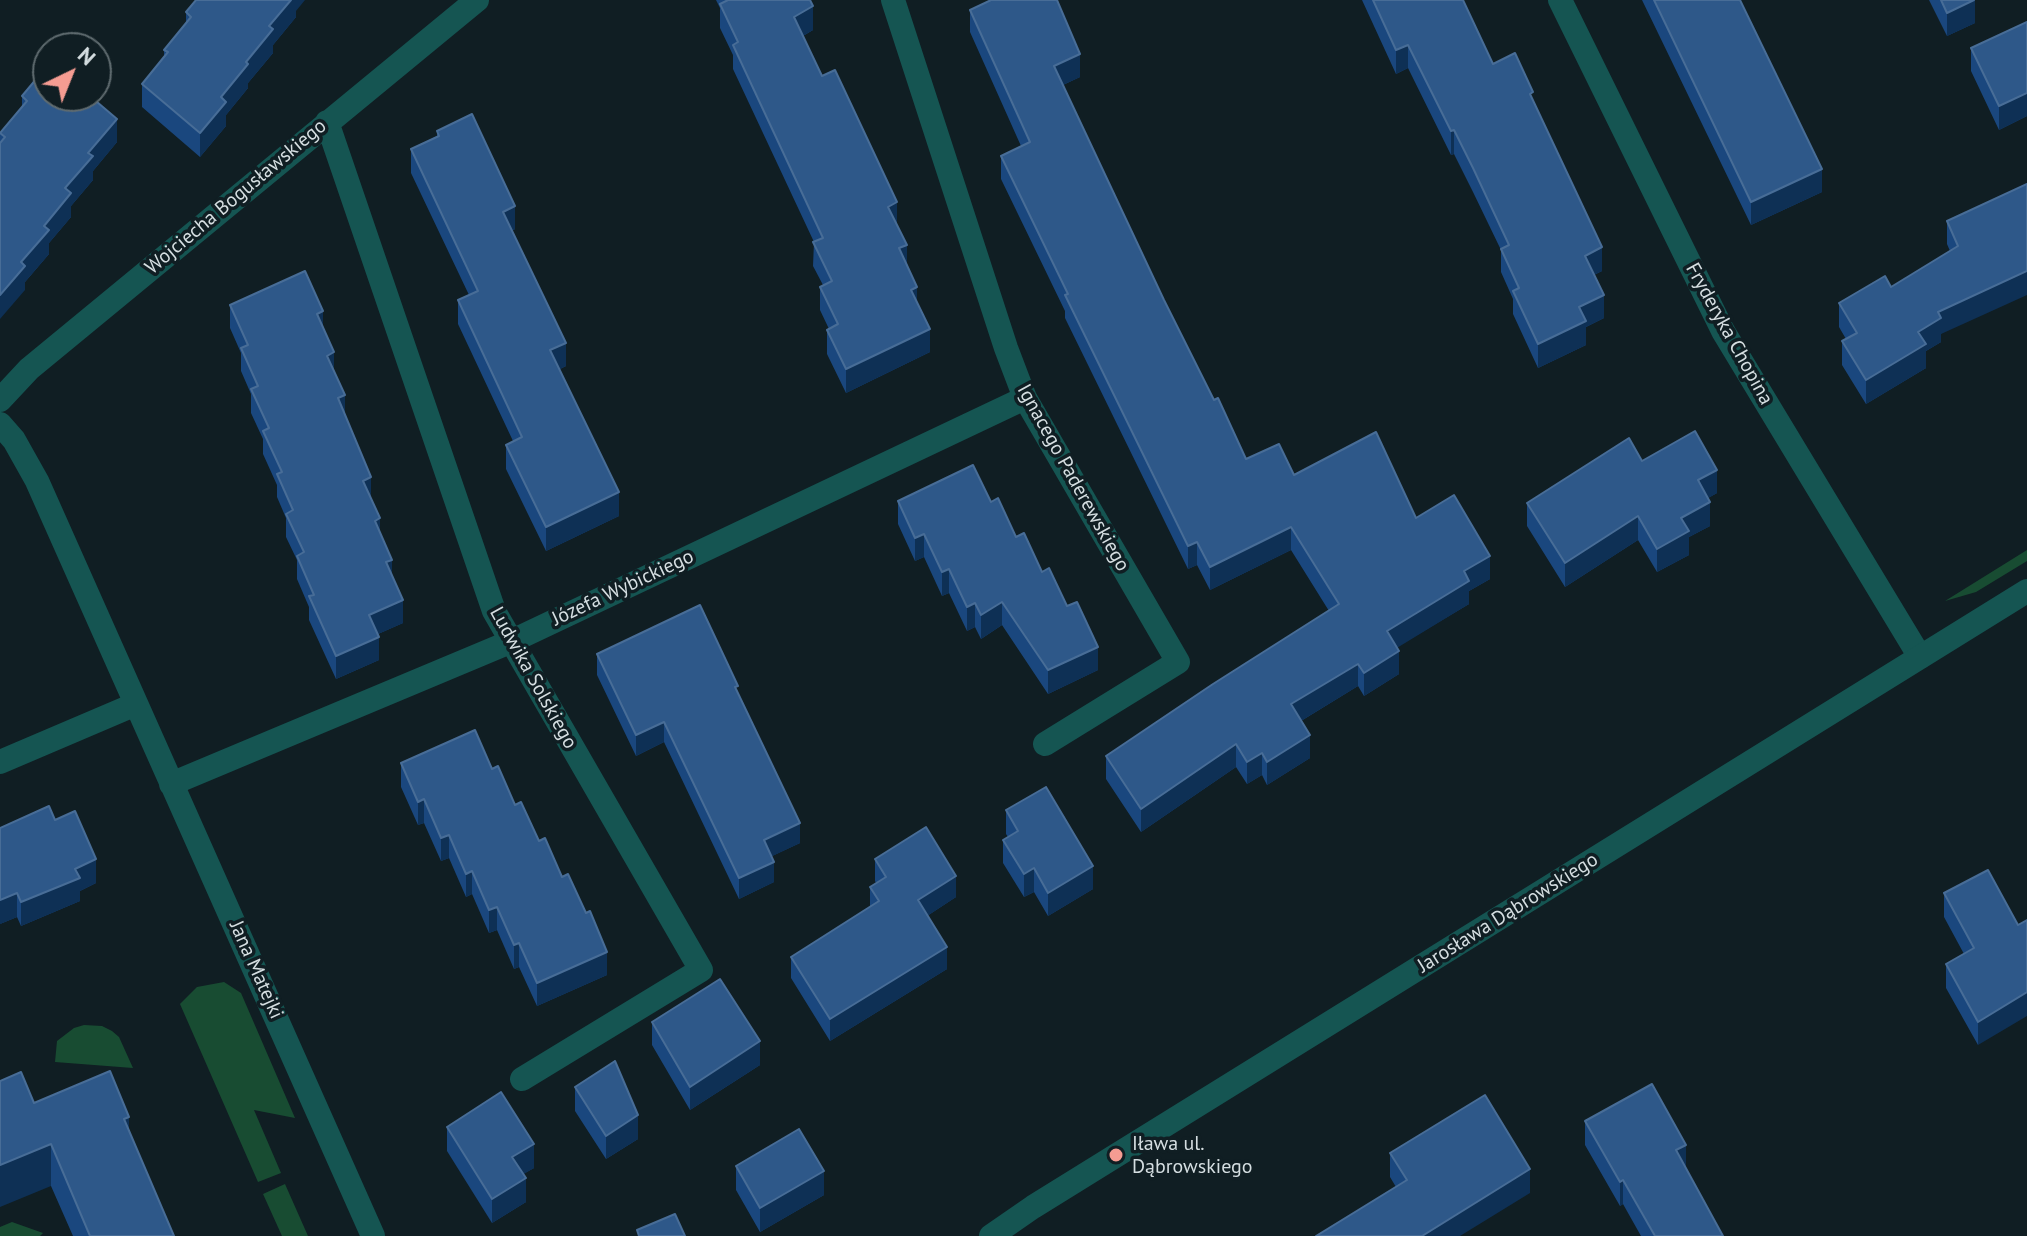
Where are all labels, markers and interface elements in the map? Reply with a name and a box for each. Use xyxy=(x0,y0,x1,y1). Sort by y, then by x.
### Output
north arrow xyxy=(32,32,112,112)
text: N xyxy=(72,41,102,71)
street label: Wojciecha Bogusławskiego xyxy=(141,114,331,280)
street label: Fryderyka Chopina xyxy=(1680,259,1778,409)
street label: Ignacego Paderewskiego xyxy=(1012,380,1134,576)
street label: Józefa Wybickiego xyxy=(548,545,698,631)
street label: Ludwika Solskiego xyxy=(484,603,582,753)
street label: Jarosława Dąbrowskiego xyxy=(1413,848,1603,978)
street label: Jana Matejki xyxy=(224,917,288,1023)
place label: Iława ul. Dąbrowskiego xyxy=(1132,1132,1253,1179)
marker: Iława ul. Dąbrowskiego xyxy=(1107,1146,1125,1164)

